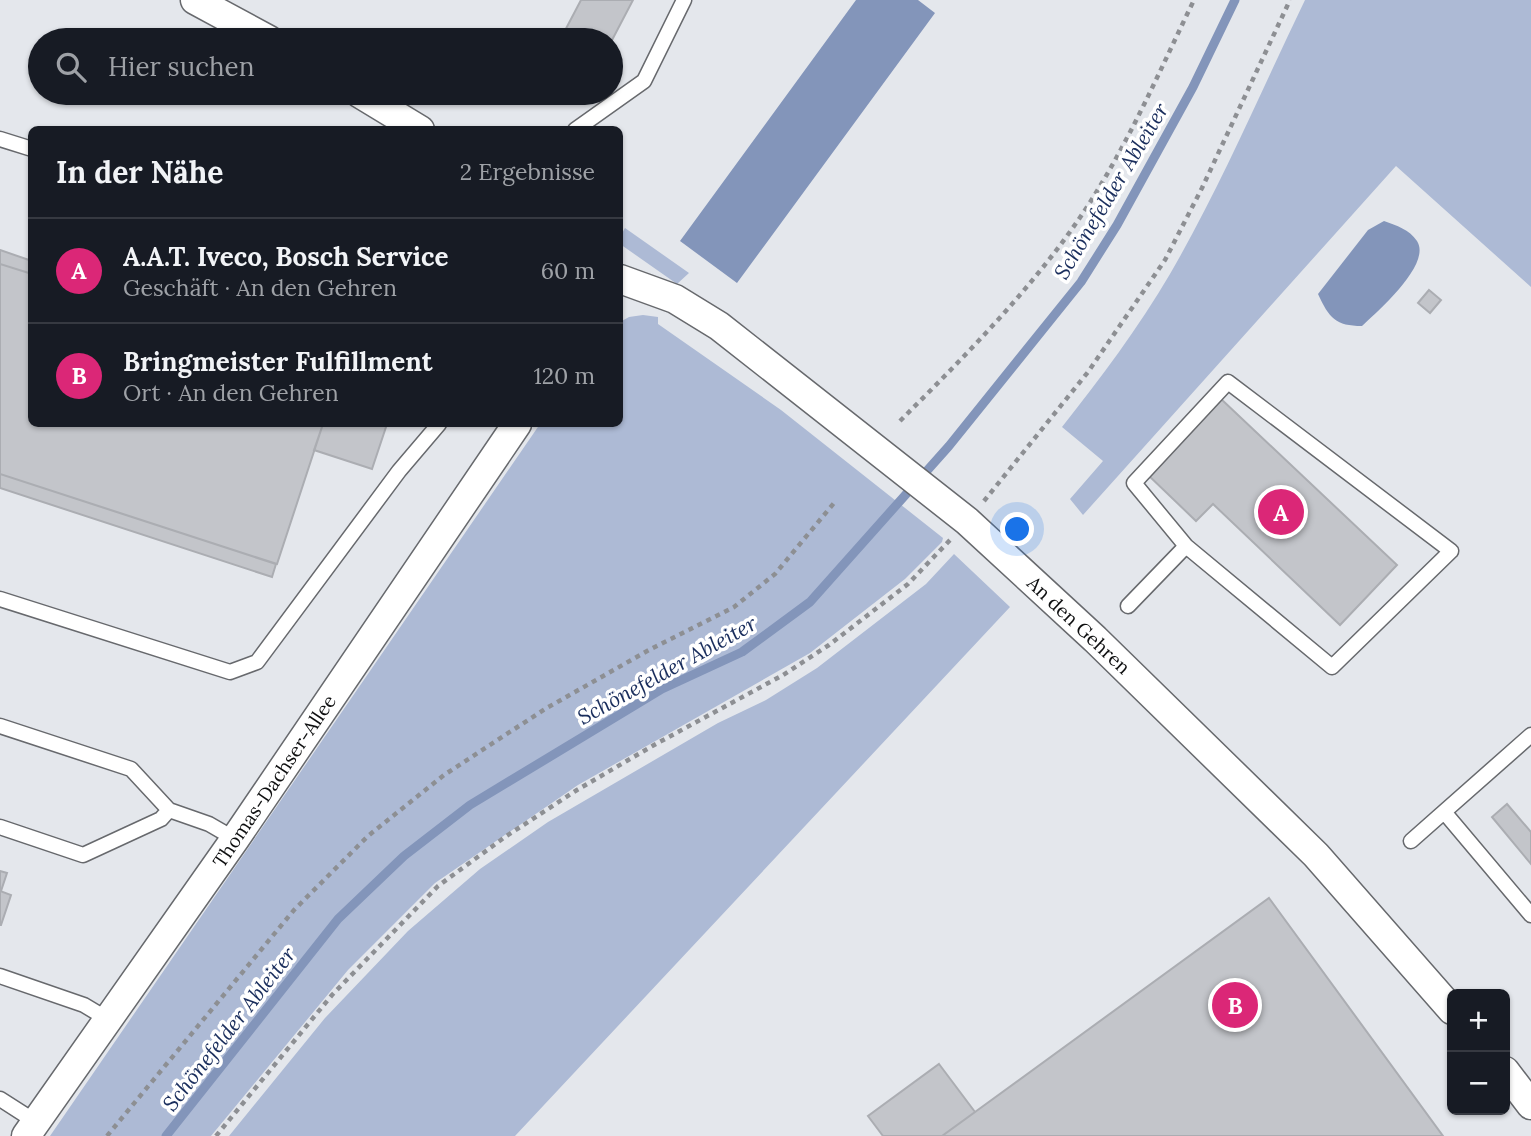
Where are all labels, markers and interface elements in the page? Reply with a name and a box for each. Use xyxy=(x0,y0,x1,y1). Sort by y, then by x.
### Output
search box xyxy=(28,28,623,105)
icon: search xyxy=(52,48,90,86)
text: Hier suchen xyxy=(108,50,254,83)
water label: Schönefelder Ableiter xyxy=(1048,98,1174,284)
text: In der Nähe xyxy=(56,153,224,191)
text: 2 Ergebnisse xyxy=(460,157,595,186)
text: A.A.T. Iveco, Bosch Service xyxy=(123,240,449,273)
text: A xyxy=(71,256,87,285)
text: 60 m xyxy=(541,256,595,285)
text: Geschäft · An den Gehren xyxy=(123,273,397,302)
text: Bringmeister Fulfillment xyxy=(123,345,432,378)
text: B xyxy=(71,361,87,390)
text: 120 m xyxy=(533,361,595,390)
text: Ort · An den Gehren xyxy=(123,378,339,407)
pin: A xyxy=(1258,486,1304,538)
your location xyxy=(1000,512,1034,546)
street label: An den Gehren xyxy=(1022,570,1136,679)
water label: Schönefelder Ableiter xyxy=(573,609,762,730)
street label: Thomas-Dachser-Allee xyxy=(207,690,341,872)
water label: Schönefelder Ableiter xyxy=(157,941,302,1116)
pin: B xyxy=(1212,979,1258,1031)
map controls xyxy=(1447,989,1510,1115)
button: + xyxy=(1447,989,1510,1052)
button: − xyxy=(1447,1052,1510,1115)

